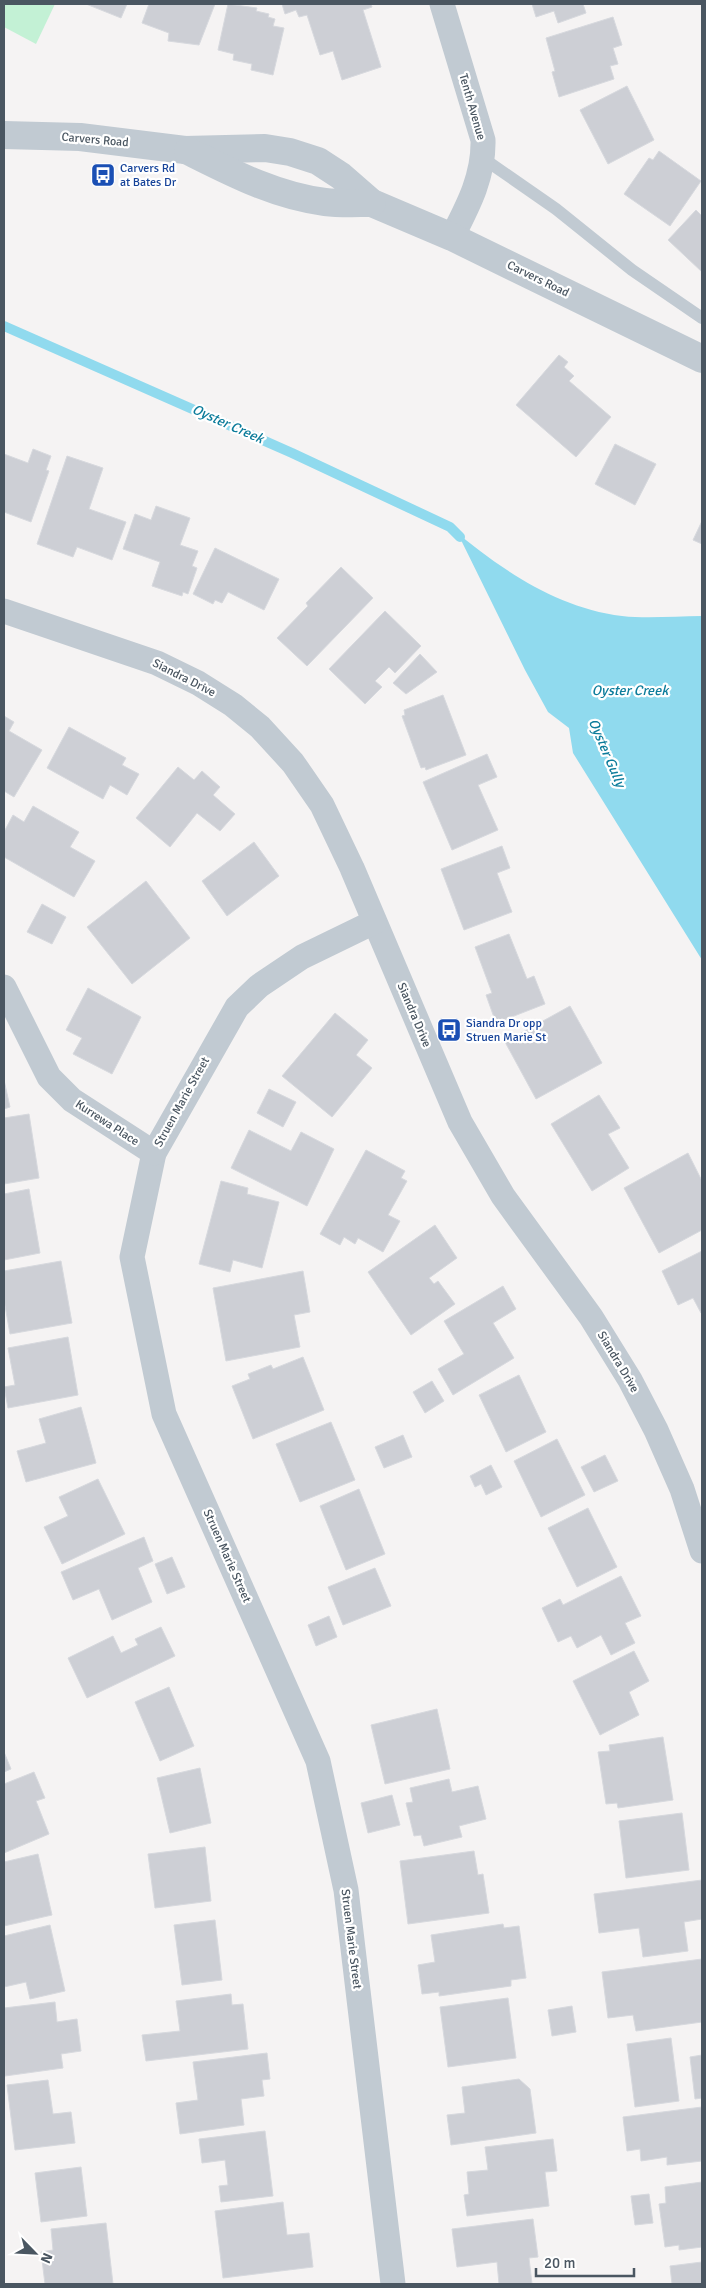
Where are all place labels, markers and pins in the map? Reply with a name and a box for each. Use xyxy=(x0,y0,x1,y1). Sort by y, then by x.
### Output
place label: Carvers Rd at Bates Dr xyxy=(120,161,177,190)
bus stop icon: Carvers Rd at Bates Dr xyxy=(90,162,116,188)
place label: Siandra Dr opp Struen Marie St xyxy=(466,1016,546,1045)
bus stop icon: Siandra Dr opp Struen Marie St xyxy=(436,1017,462,1043)

